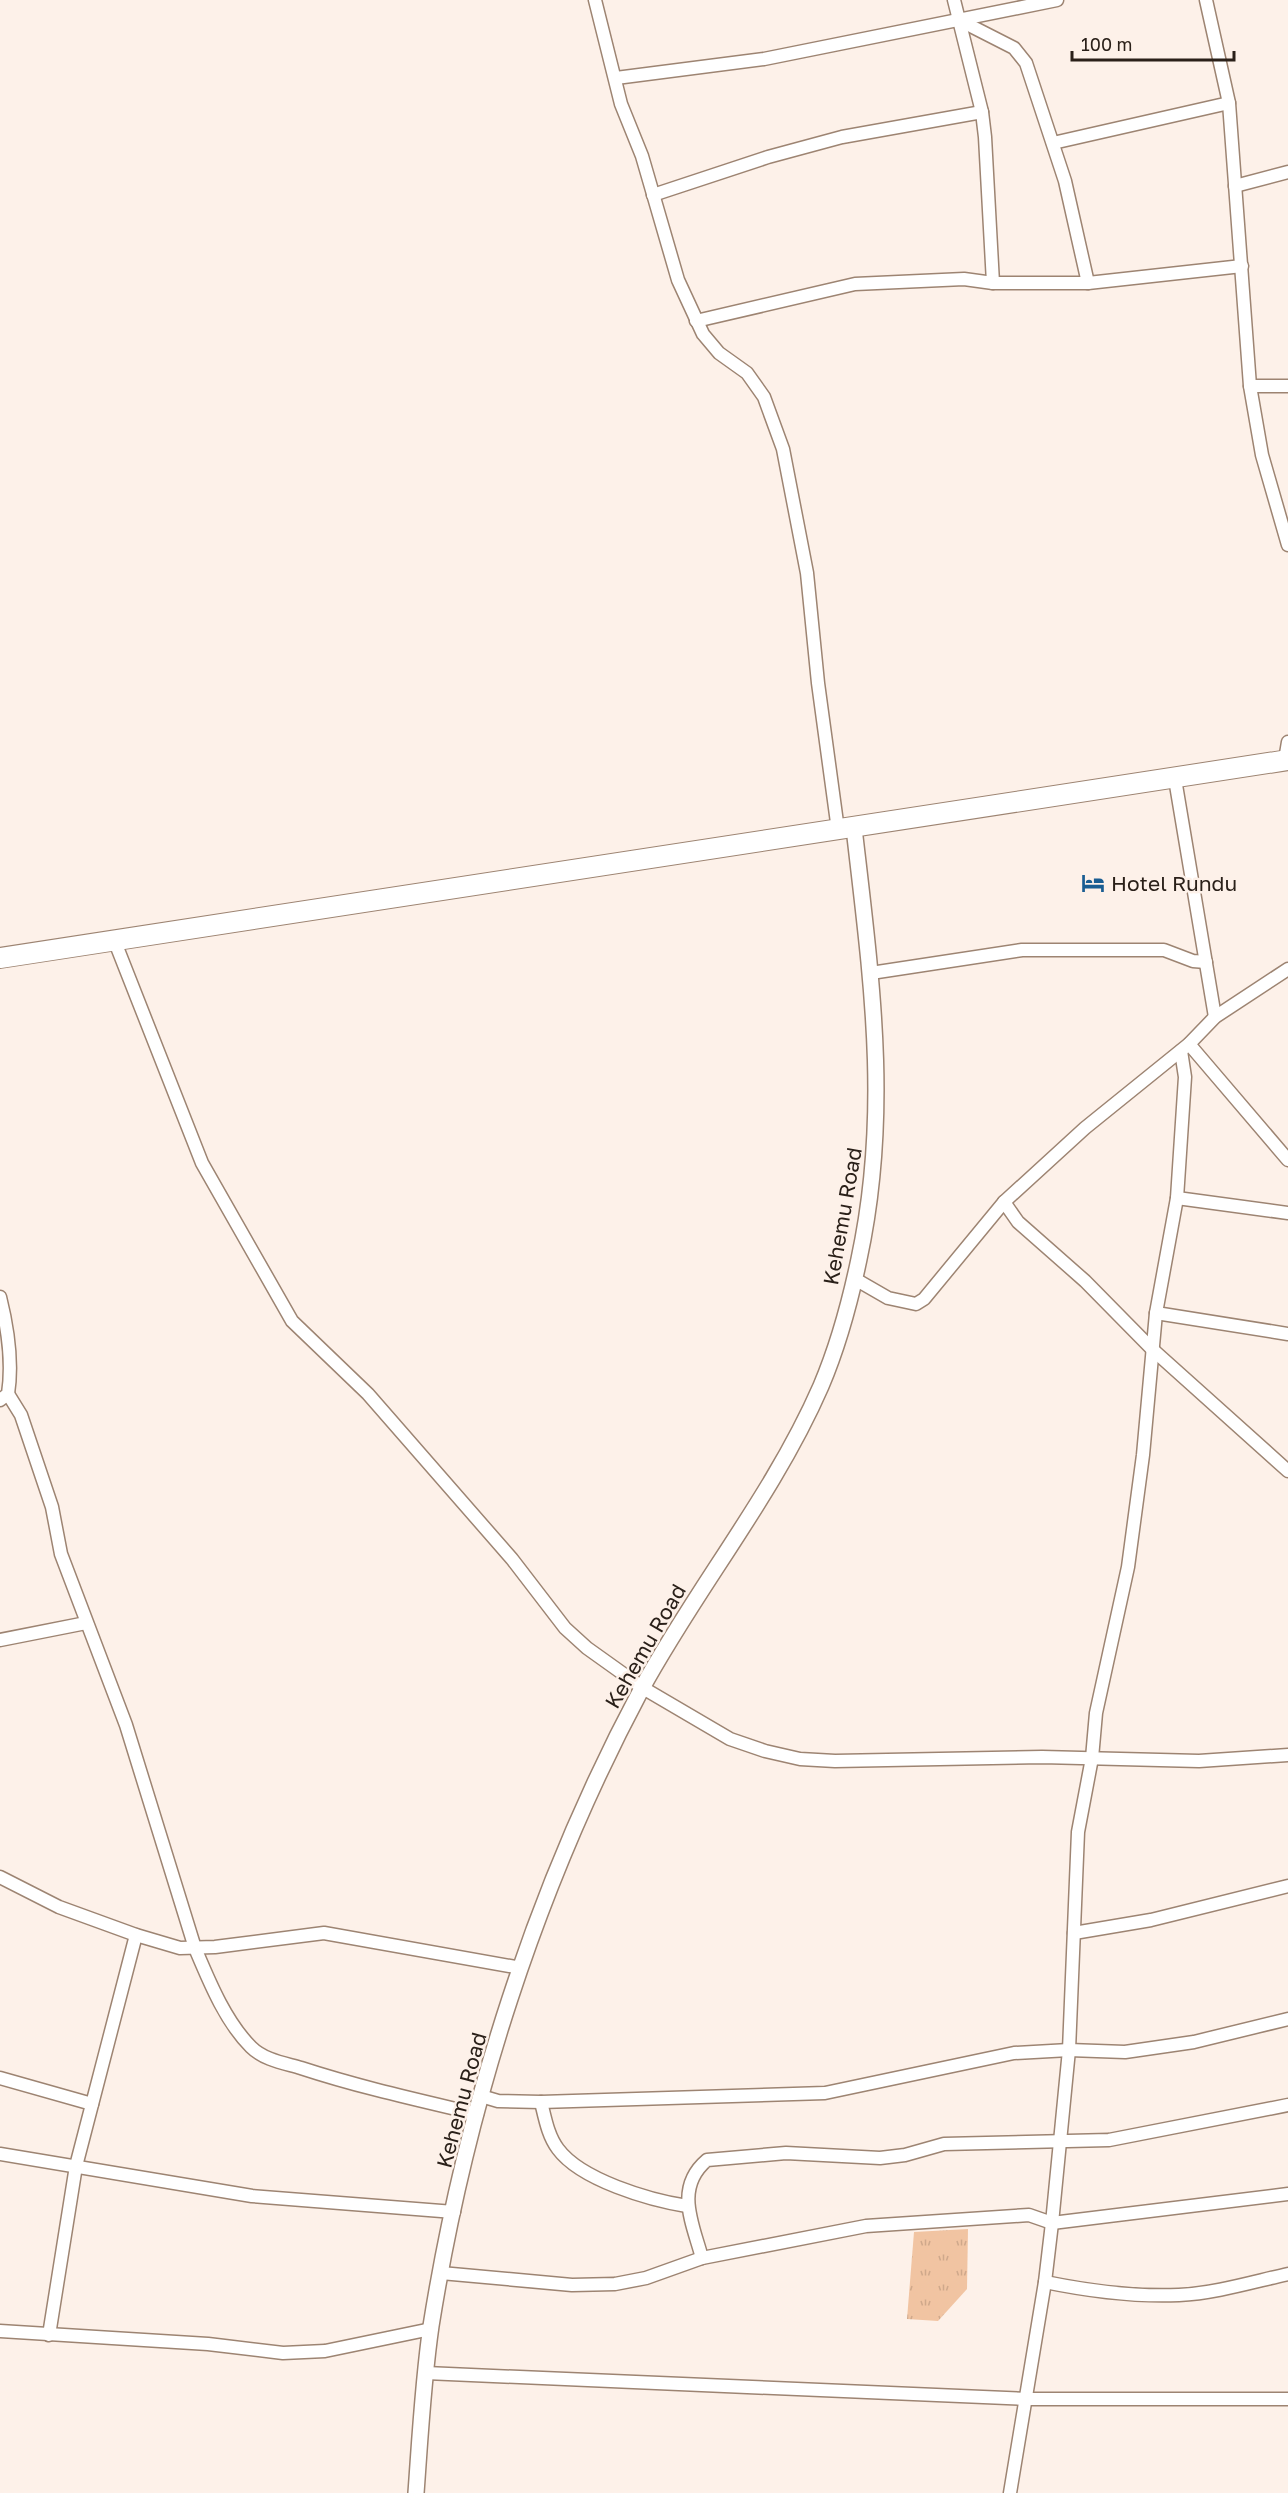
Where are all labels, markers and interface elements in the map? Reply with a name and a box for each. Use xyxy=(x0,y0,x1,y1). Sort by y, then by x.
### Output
scale bar xyxy=(1072,24,1234,62)
text: 100 m xyxy=(1081,33,1132,55)
hotel icon: Hotel Rundu xyxy=(1080,870,1106,896)
place label: Hotel Rundu xyxy=(1111,870,1237,896)
street label: Kehemu Road xyxy=(817,1145,867,1287)
street label: Kehemu Road xyxy=(599,1579,691,1713)
street label: Kehemu Road xyxy=(430,2029,492,2171)

